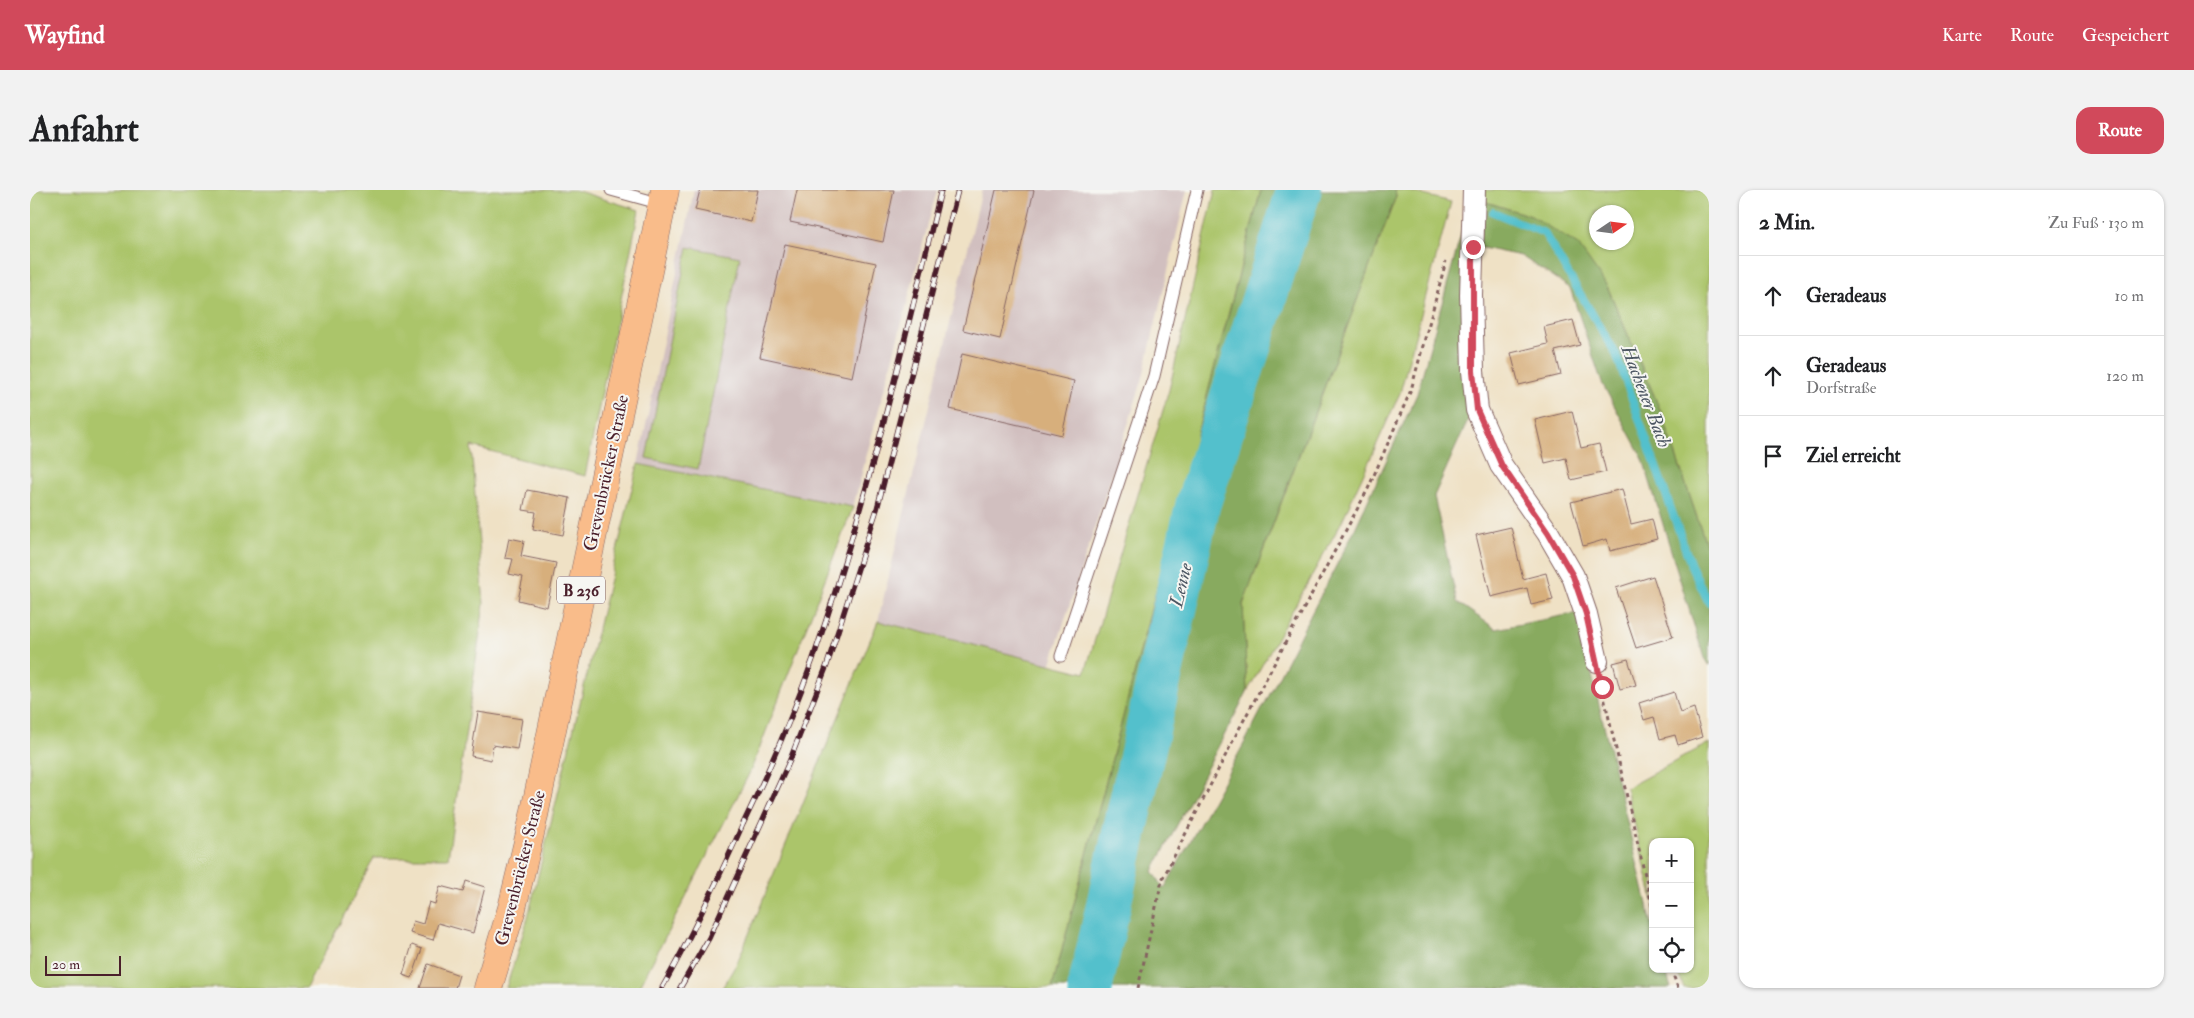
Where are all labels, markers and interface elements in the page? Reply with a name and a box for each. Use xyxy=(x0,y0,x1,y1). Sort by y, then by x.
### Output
text: Wayfind xyxy=(25,20,105,51)
text: Karte xyxy=(1942,24,1982,47)
text: Route xyxy=(2010,24,2054,47)
text: Gespeichert xyxy=(2082,24,2169,47)
button: Route xyxy=(2076,107,2164,154)
text: Anfahrt xyxy=(30,108,139,152)
north arrow xyxy=(1589,205,1634,250)
text: 2 Min. xyxy=(1759,209,1815,236)
text: Zu Fuß · 130 m xyxy=(2048,213,2144,233)
route end xyxy=(1462,236,1485,259)
icon: ahead xyxy=(1759,282,1787,310)
text: Geradeaus xyxy=(1806,284,1886,308)
text: 10 m xyxy=(2114,286,2144,306)
water label: Hachener Bach xyxy=(1615,341,1677,451)
text: Geradeaus xyxy=(1806,354,1886,378)
icon: ahead xyxy=(1759,362,1787,390)
text: 120 m xyxy=(2106,366,2144,386)
text: Dorfstraße xyxy=(1806,378,1876,398)
street label: Grevenbrücker Straße xyxy=(579,392,634,553)
icon: arrive xyxy=(1759,442,1787,470)
text: Ziel erreicht xyxy=(1806,444,1901,468)
water label: Lenne xyxy=(1164,560,1198,611)
road number: B 236 xyxy=(557,576,605,604)
route start xyxy=(1591,676,1614,699)
street label: Grevenbrücker Straße xyxy=(490,788,551,948)
map controls xyxy=(1649,838,1694,973)
button: + xyxy=(1649,838,1694,883)
button: − xyxy=(1649,883,1694,928)
button: locate xyxy=(1649,928,1694,973)
scale bar xyxy=(45,953,121,976)
text: 20 m xyxy=(52,956,80,973)

